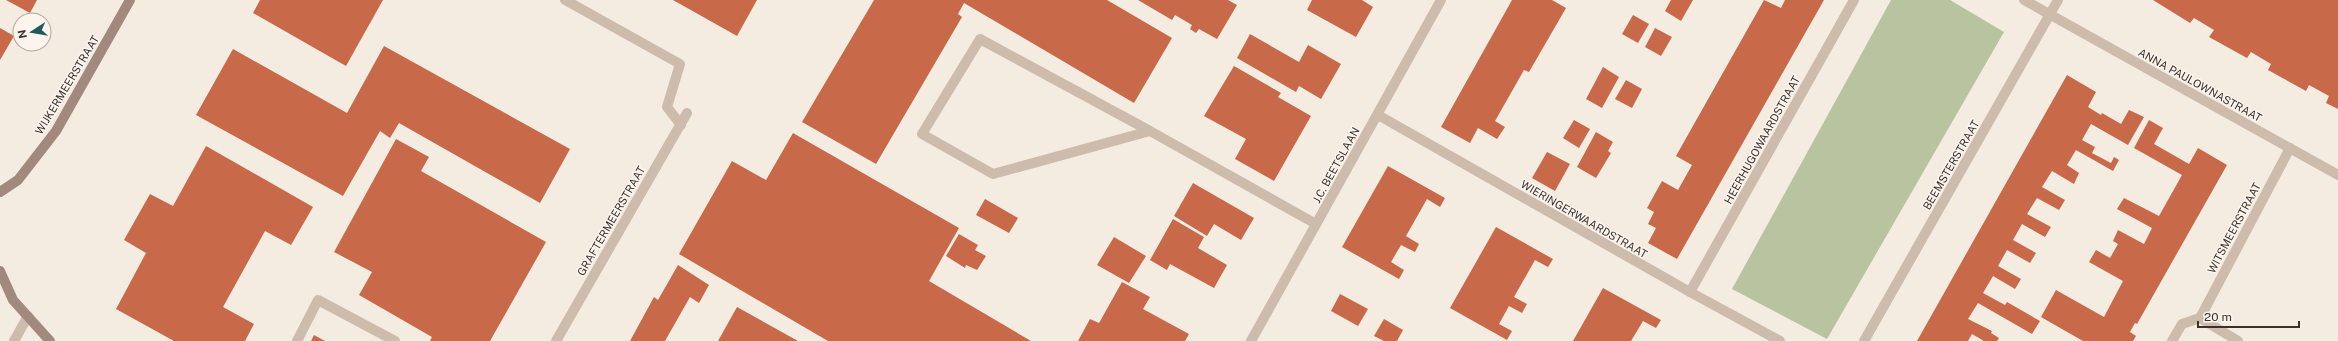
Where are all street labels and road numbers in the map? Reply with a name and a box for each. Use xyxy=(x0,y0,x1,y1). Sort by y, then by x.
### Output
street label: WIJKERMEERSTRAAT xyxy=(33,33,101,137)
street label: ANNA PAULOWNASTRAAT xyxy=(2136,46,2264,124)
street label: HEERHUGOWAARDSTRAAT xyxy=(1722,74,1802,206)
street label: BEEMSTERSTRAAT xyxy=(1920,118,1982,212)
street label: J.C. BEETSLAAN xyxy=(1310,125,1362,205)
street label: GRAFTERMEERSTRAAT xyxy=(575,164,647,278)
street label: WIERINGERWAARDSTRAAT xyxy=(1519,178,1650,260)
street label: WITSMEERSTRAAT xyxy=(2205,180,2263,275)

